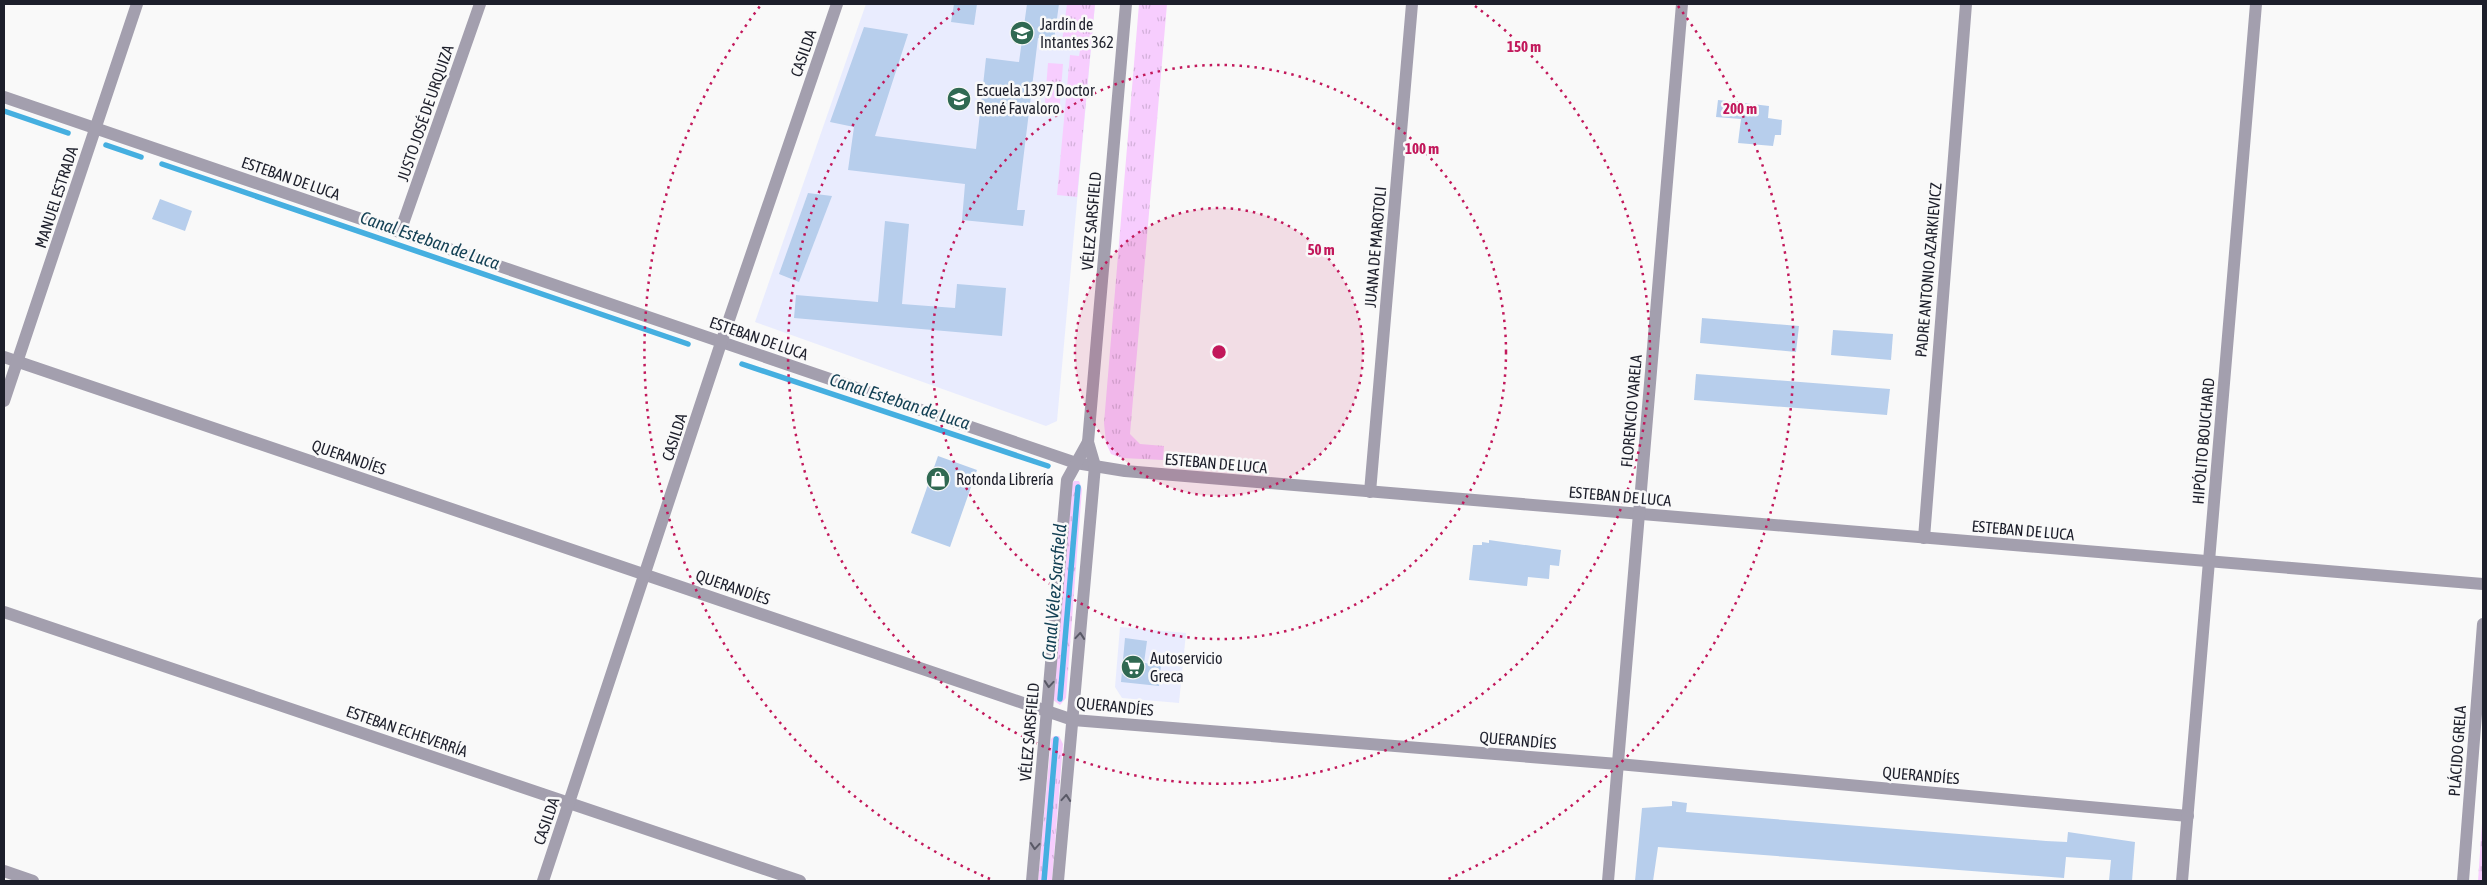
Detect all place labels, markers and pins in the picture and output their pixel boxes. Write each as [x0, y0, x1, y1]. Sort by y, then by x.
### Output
place label: Jardín de Intantes 362 [1040, 15, 1114, 51]
school or university icon: Jardín de Intantes 362 [1009, 20, 1035, 46]
place label: Escuela 1397 Doctor René Favaloro [976, 81, 1095, 117]
school or university icon: Escuela 1397 Doctor René Favaloro [946, 86, 972, 112]
centre of rings [1210, 343, 1228, 361]
shop icon: Rotonda Librería [925, 466, 951, 492]
place label: Rotonda Librería [956, 470, 1054, 488]
place label: Autoservicio Greca [1150, 649, 1223, 685]
supermarket icon: Autoservicio Greca [1120, 654, 1146, 680]

